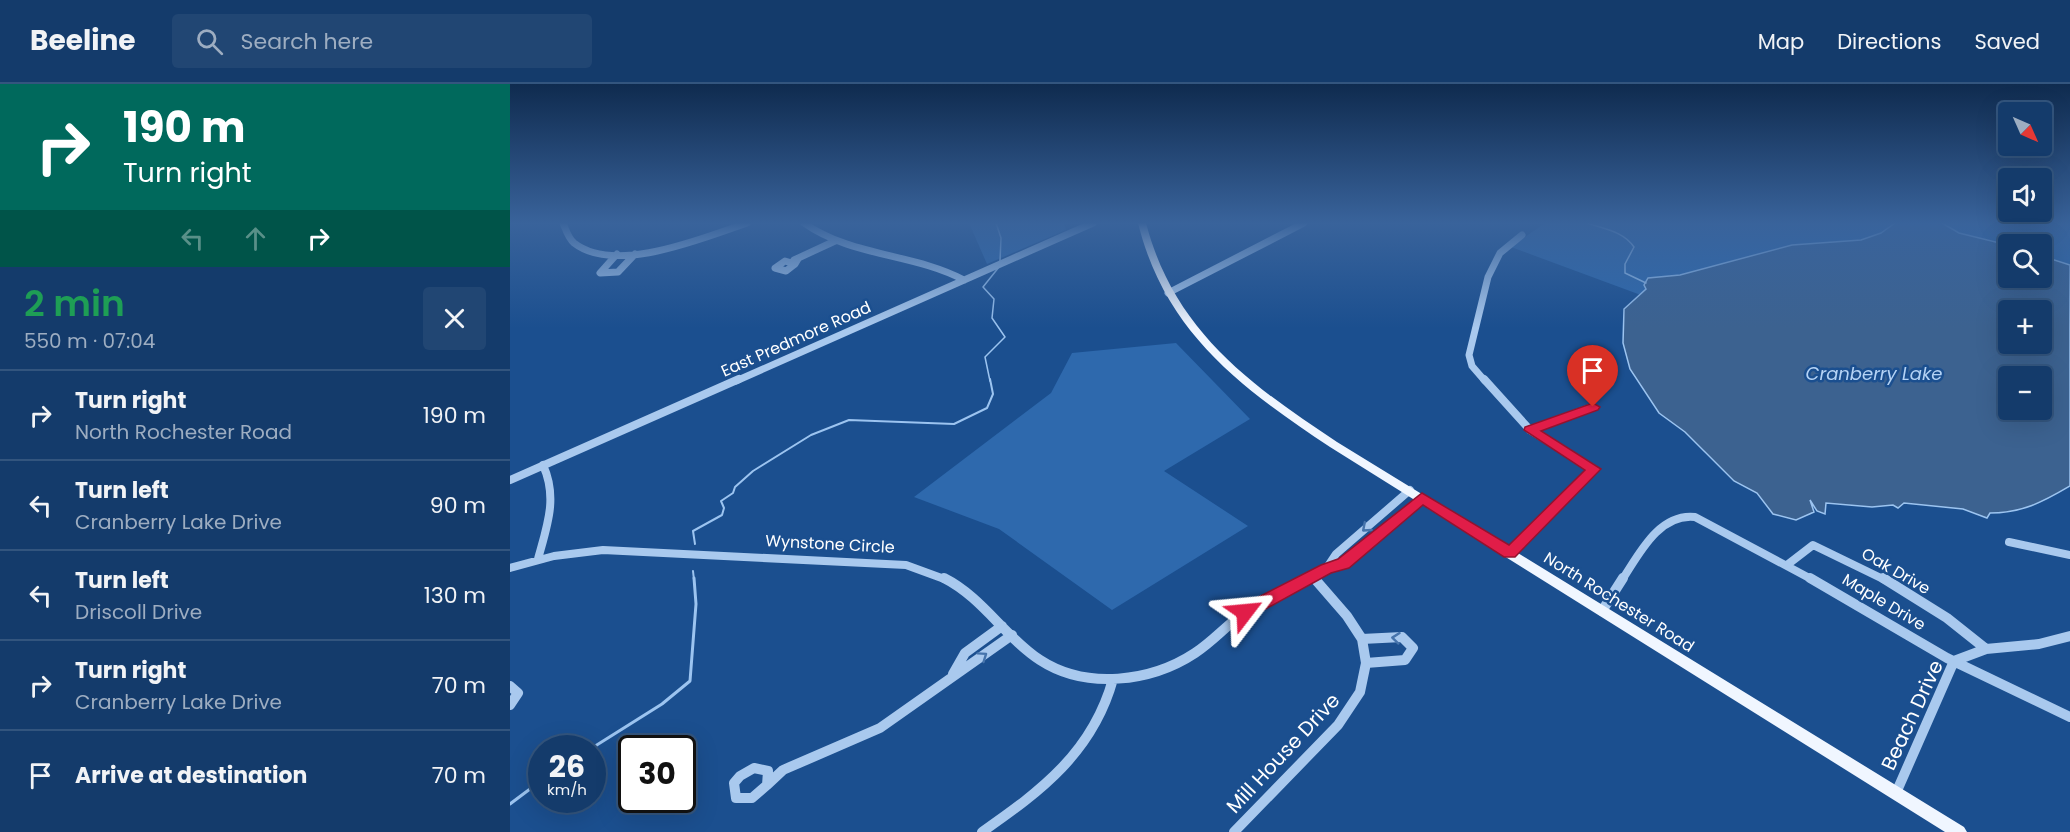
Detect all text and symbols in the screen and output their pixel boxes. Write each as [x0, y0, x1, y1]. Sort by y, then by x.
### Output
search box [172, 14, 592, 68]
text: Beeline [30, 21, 136, 60]
icon: search [193, 25, 226, 58]
text: Search here [241, 26, 373, 57]
text: Map [1758, 27, 1804, 56]
text: Directions [1837, 27, 1941, 56]
text: Saved [1974, 27, 2040, 56]
text: 190 m [123, 98, 245, 157]
north arrow [1998, 102, 2052, 156]
map controls [1998, 102, 2052, 420]
icon: right [24, 108, 102, 186]
text: Turn right [123, 154, 252, 191]
button: sound [1998, 168, 2052, 222]
icon: left [176, 222, 209, 255]
icon: ahead [239, 222, 272, 255]
icon: right [302, 222, 335, 255]
button: search [1998, 234, 2052, 288]
text: 2 min [24, 278, 125, 329]
button: close [423, 287, 486, 350]
street label: East Predmore Road [717, 296, 875, 382]
button: + [1998, 300, 2052, 354]
text: 550 m · 07:04 [24, 327, 155, 355]
pin [1567, 345, 1618, 407]
icon: arrive [1576, 354, 1609, 387]
water label: Cranberry Lake [1806, 361, 1942, 386]
button: − [1998, 366, 2052, 420]
text: Turn right [75, 385, 186, 416]
icon: right [24, 399, 57, 432]
text: 190 m [423, 400, 486, 431]
text: North Rochester Road [75, 418, 292, 446]
text: Turn left [75, 475, 169, 506]
icon: left [24, 489, 57, 522]
text: 90 m [430, 490, 486, 521]
text: Cranberry Lake Drive [75, 508, 282, 536]
one-way arrow [1362, 521, 1373, 532]
street label: Wynstone Circle [765, 529, 895, 559]
street label: Oak Drive [1857, 542, 1935, 600]
street label: North Rochester Road [1539, 546, 1699, 658]
text: Turn left [75, 565, 169, 596]
street label: Maple Drive [1838, 568, 1930, 636]
icon: left [24, 579, 57, 612]
text: 130 m [424, 580, 486, 611]
position arrow [1213, 580, 1277, 644]
text: Driscoll Drive [75, 598, 202, 626]
one-way arrow [1391, 632, 1401, 645]
one-way arrow [977, 652, 988, 663]
text: Turn right [75, 655, 186, 686]
street label: Beach Drive [1874, 655, 1950, 775]
icon: right [24, 669, 57, 702]
text: 70 m [432, 670, 486, 701]
street label: Mill House Drive [1220, 687, 1346, 819]
text: Cranberry Lake Drive [75, 688, 282, 716]
speed limit sign: 30 [618, 735, 696, 813]
text: 26 [549, 745, 585, 788]
icon: arrive [24, 759, 57, 792]
text: Arrive at destination [75, 760, 307, 791]
text: 70 m [432, 760, 486, 791]
text: km/h [547, 779, 587, 800]

